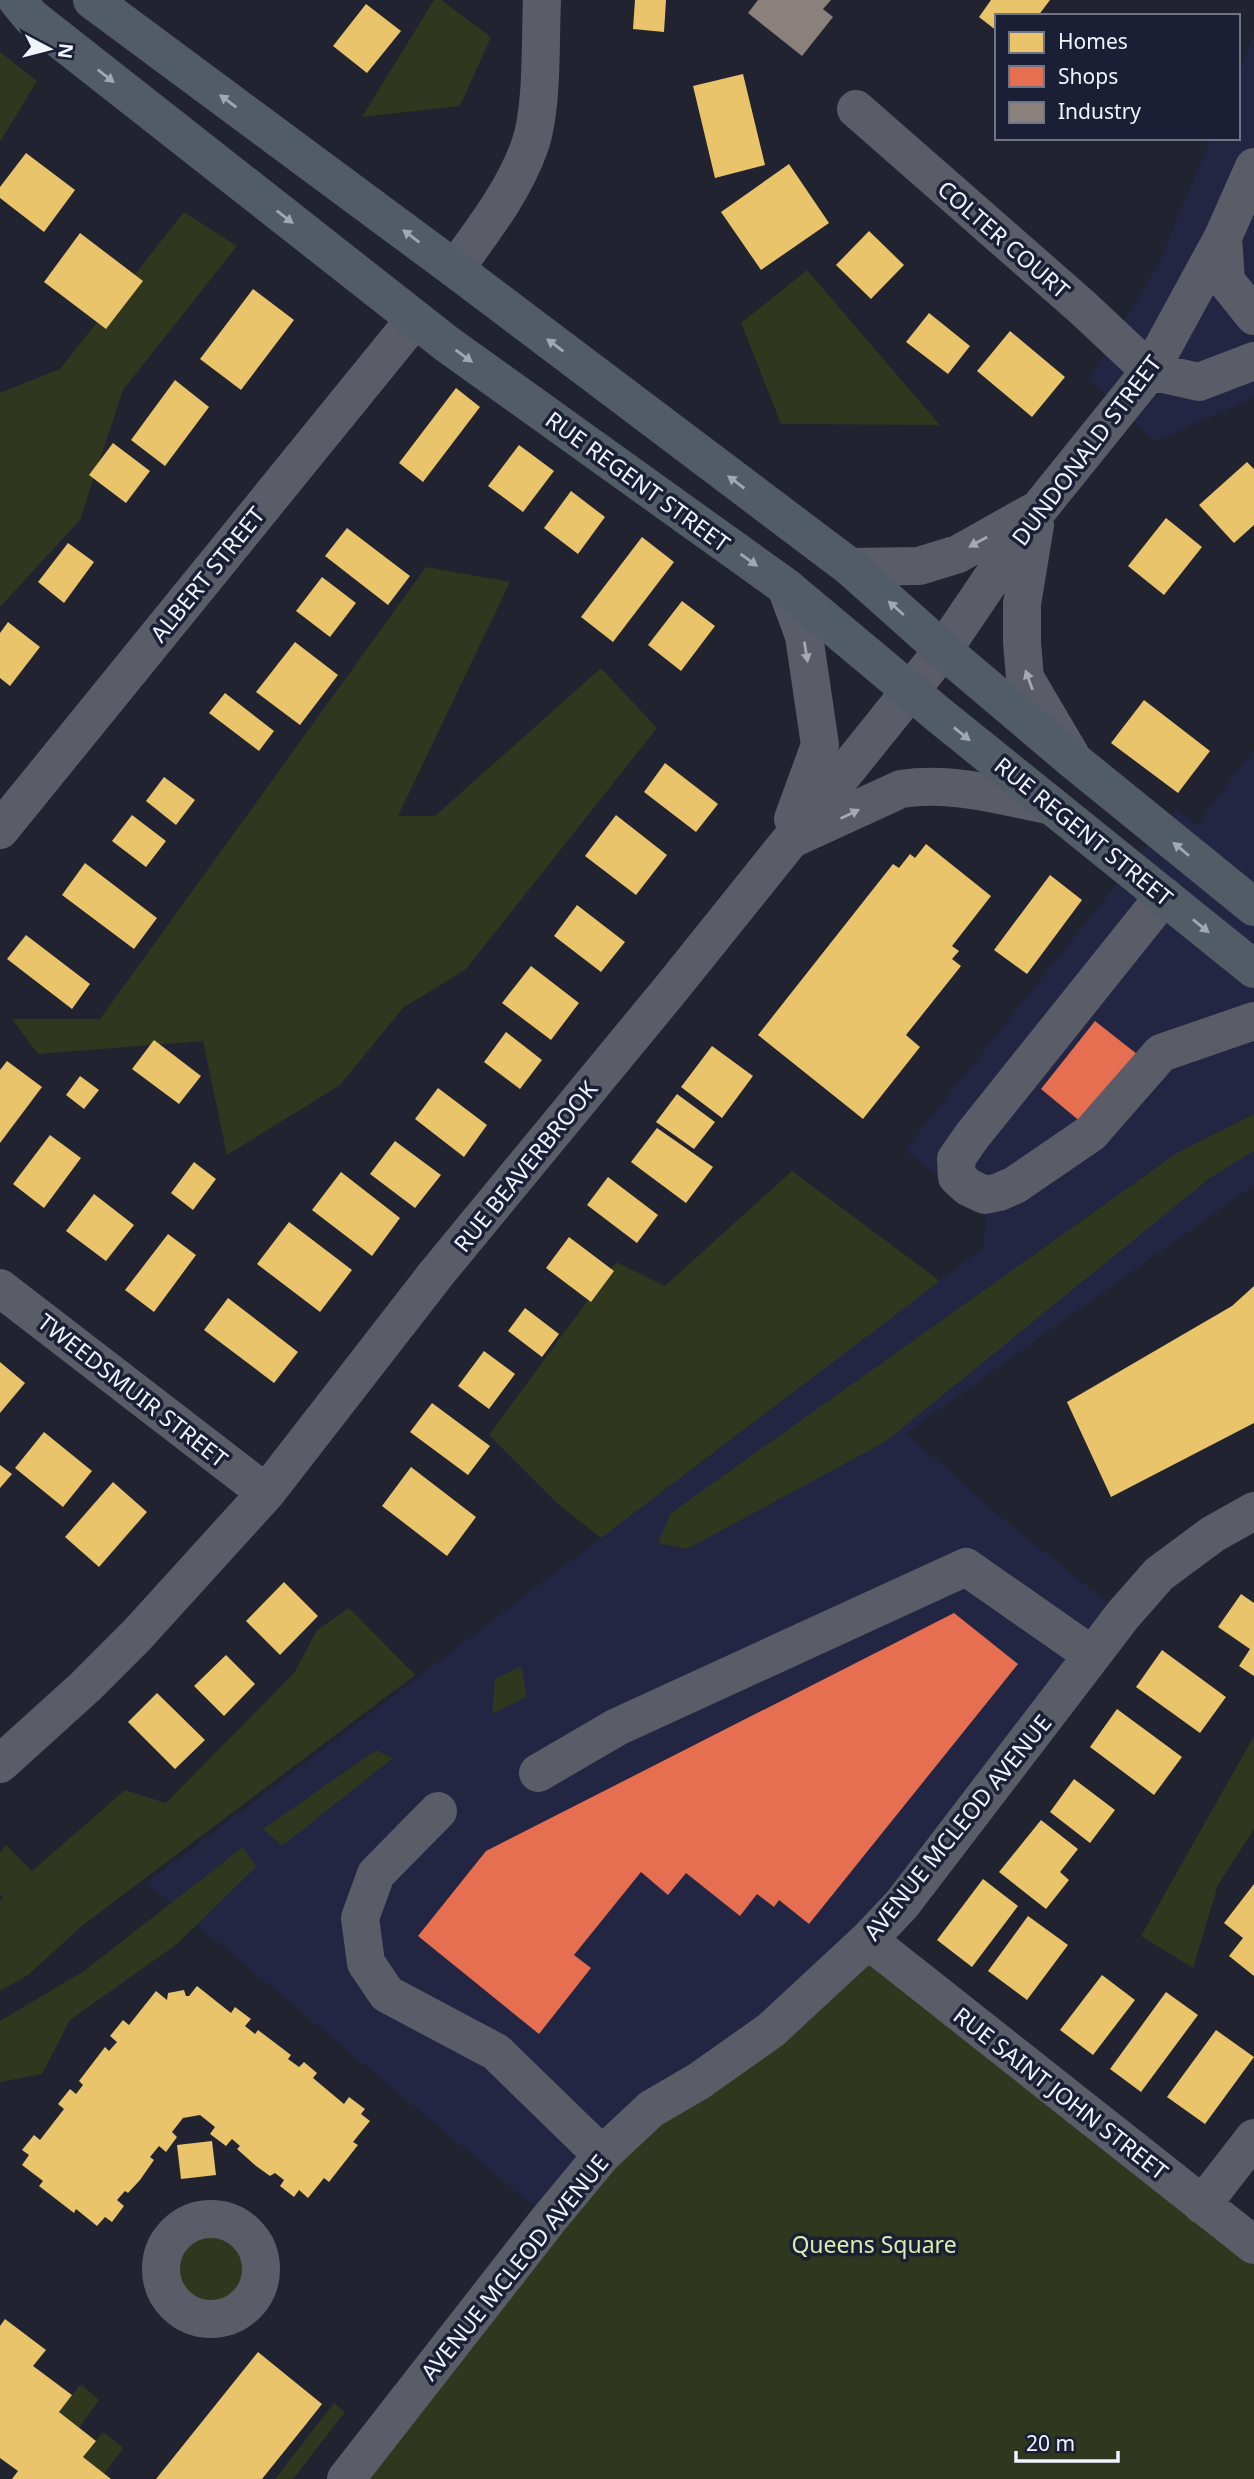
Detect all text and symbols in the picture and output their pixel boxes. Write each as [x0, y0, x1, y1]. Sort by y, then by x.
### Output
north arrow [14, 14, 84, 84]
legend [995, 14, 1240, 140]
text: Homes [1058, 27, 1128, 55]
text: N [52, 42, 80, 60]
text: Shops [1058, 62, 1118, 90]
one-way arrow [96, 69, 114, 84]
one-way arrow [219, 94, 237, 108]
text: Industry [1058, 97, 1141, 125]
street label: COLTER COURT [931, 173, 1077, 305]
one-way arrow [275, 209, 293, 224]
one-way arrow [402, 230, 420, 244]
one-way arrow [546, 338, 564, 352]
street label: DUNDONALD STREET [1004, 348, 1168, 552]
one-way arrow [455, 349, 473, 363]
street label: RUE REGENT STREET [539, 403, 737, 559]
one-way arrow [727, 475, 746, 489]
street label: ALBERT STREET [142, 499, 272, 648]
one-way arrow [969, 536, 988, 548]
one-way arrow [740, 553, 758, 567]
one-way arrow [888, 601, 905, 617]
one-way arrow [801, 641, 812, 663]
one-way arrow [1023, 669, 1034, 690]
one-way arrow [954, 726, 971, 741]
street label: RUE REGENT STREET [988, 749, 1180, 913]
one-way arrow [840, 808, 860, 820]
one-way arrow [1173, 842, 1191, 857]
one-way arrow [1191, 918, 1209, 933]
street label: RUE BEAVERBROOK [446, 1073, 605, 1258]
street label: TWEEDSMUIR STREET [31, 1306, 235, 1474]
street label: AVENUE MCLEOD AVENUE [856, 1707, 1058, 1947]
street label: RUE SAINT JOHN STREET [947, 1999, 1175, 2187]
street label: AVENUE MCLEOD AVENUE [413, 2147, 615, 2387]
park label: Queens Square [791, 2228, 957, 2260]
scale bar [1016, 2420, 1118, 2464]
text: 20 m [1026, 2429, 1075, 2457]

